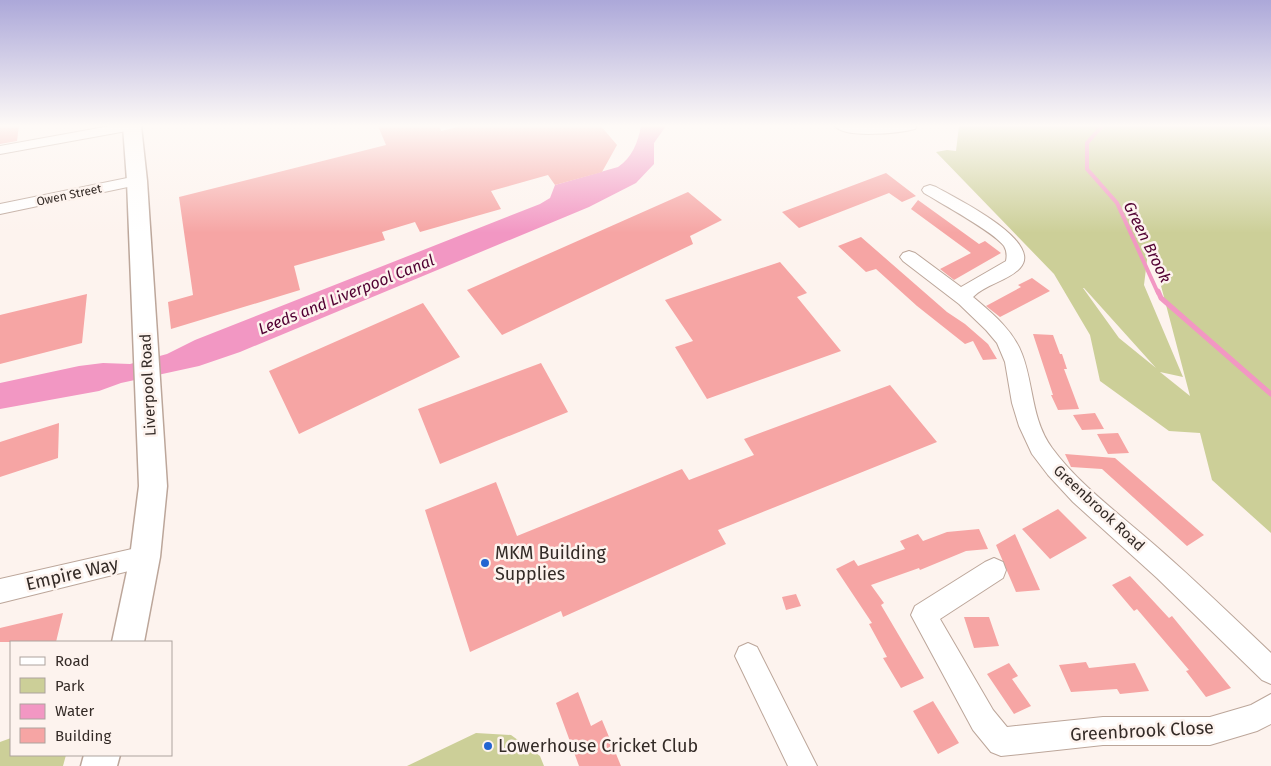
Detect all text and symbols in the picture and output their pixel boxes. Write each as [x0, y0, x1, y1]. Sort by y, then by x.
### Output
street label: Owen Street [35, 181, 103, 209]
water label: Green Brook [1120, 199, 1175, 286]
water label: Leeds and Liverpool Canal [255, 250, 437, 339]
street label: Liverpool Road [136, 333, 160, 437]
street label: Greenbrook Road [1050, 461, 1148, 555]
place label: MKM Building Supplies [495, 542, 606, 585]
street label: Empire Way [24, 553, 121, 595]
marker: MKM Building Supplies [479, 557, 491, 569]
legend [10, 641, 172, 756]
text: Road [55, 652, 90, 670]
text: Park [55, 677, 85, 695]
text: Water [55, 702, 94, 720]
street label: Greenbrook Close [1070, 716, 1214, 746]
text: Building [55, 727, 111, 745]
place label: Lowerhouse Cricket Club [498, 735, 698, 757]
marker: Lowerhouse Cricket Club [482, 740, 494, 752]

